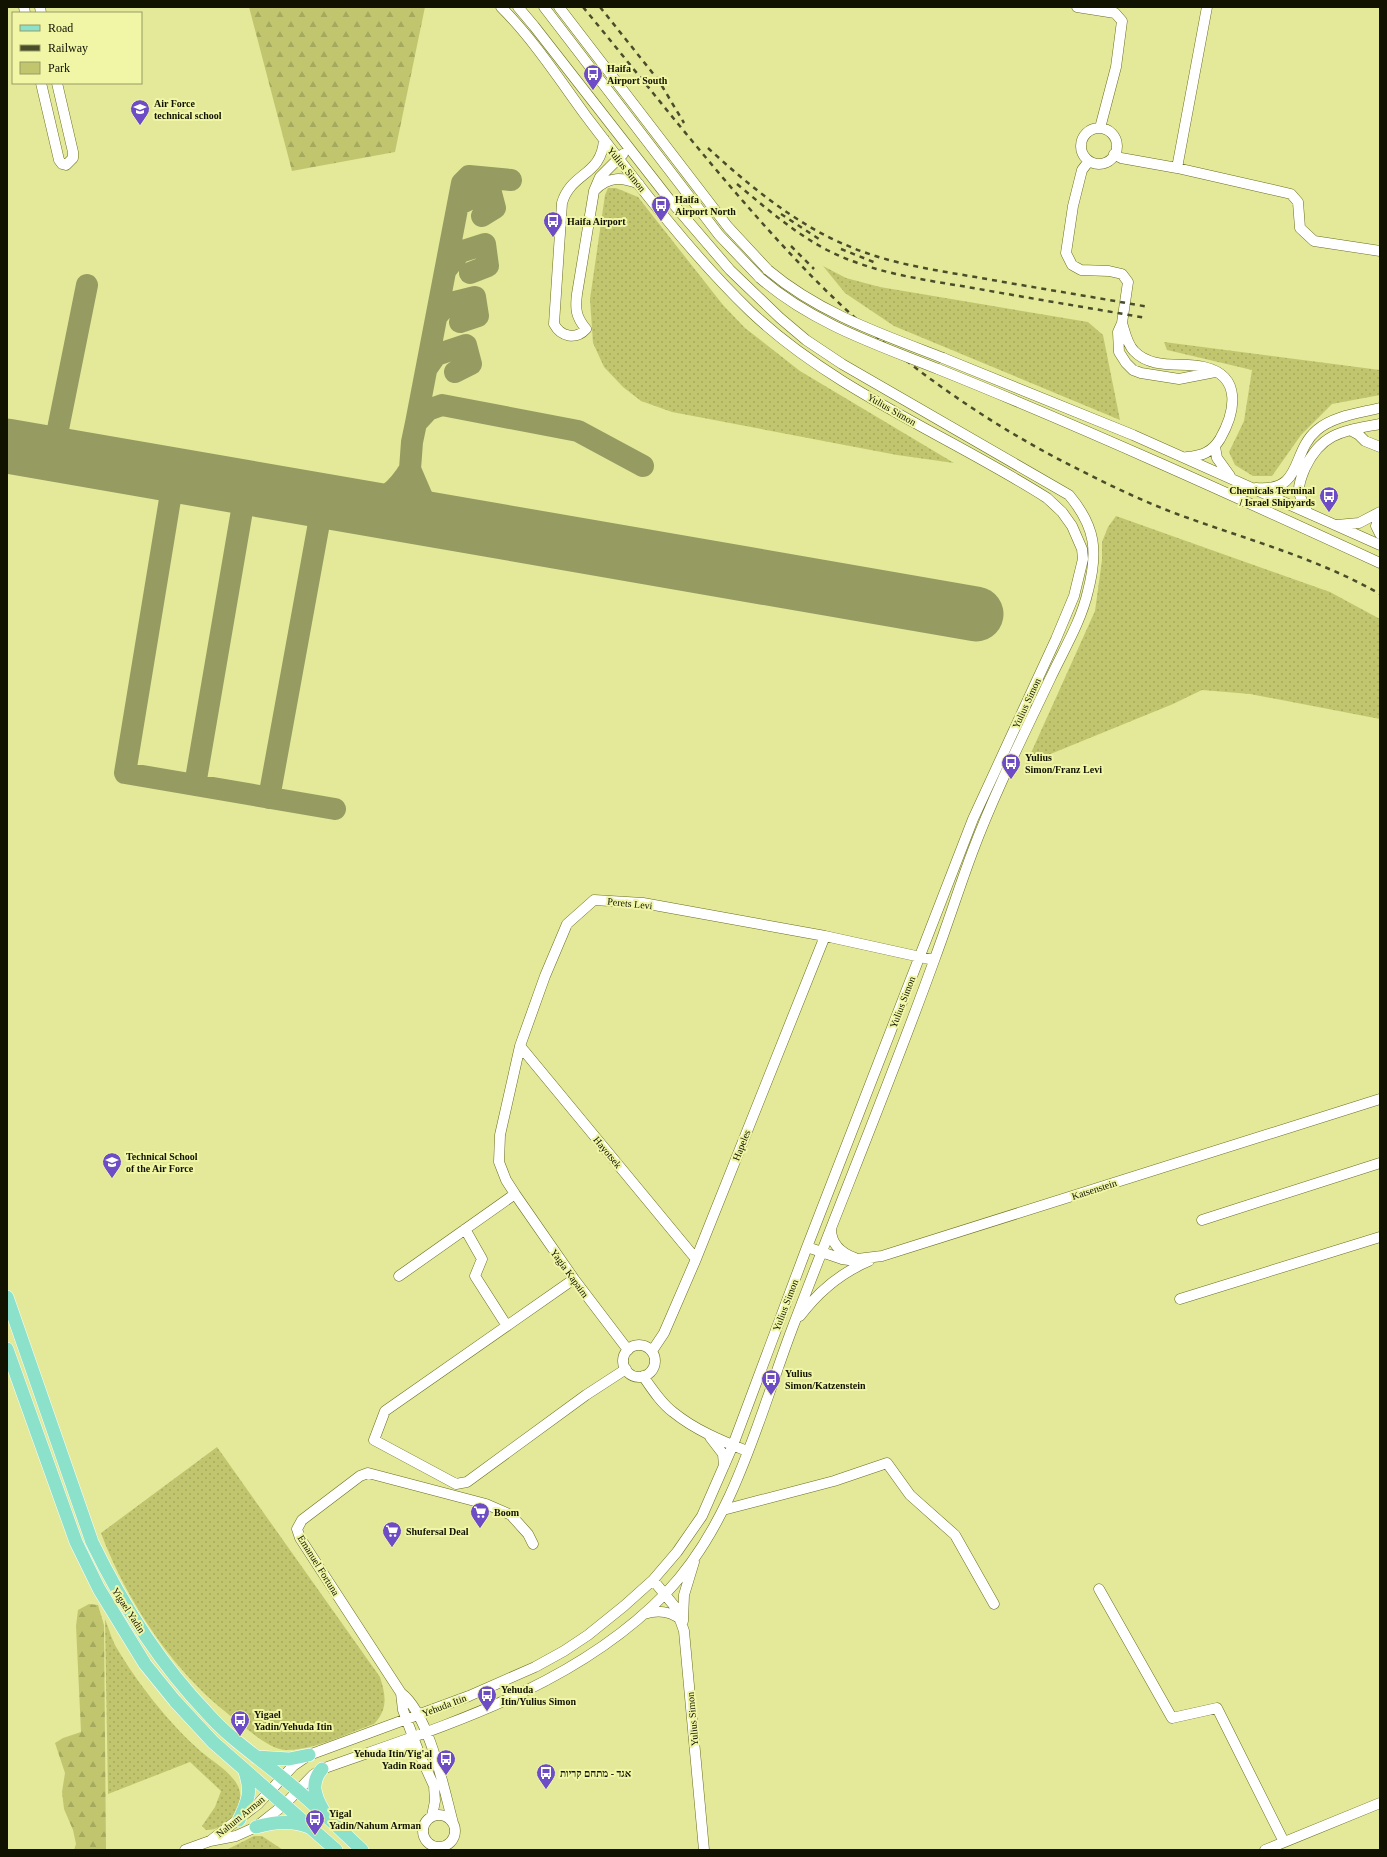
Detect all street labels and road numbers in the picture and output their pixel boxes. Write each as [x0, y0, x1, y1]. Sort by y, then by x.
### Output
street label: Yulius Simon [605, 145, 648, 194]
street label: Yulius Simon [866, 391, 918, 428]
street label: Yulius Simon [1010, 676, 1043, 730]
street label: Perets Levi [607, 896, 653, 911]
street label: Yulius Simon [888, 975, 917, 1029]
street label: Hapeles [730, 1128, 753, 1162]
street label: Hayotsek [591, 1134, 624, 1170]
street label: Katsenstein [1070, 1177, 1118, 1202]
street label: Yagia Kapaim [548, 1247, 591, 1300]
street label: Yulius Simon [771, 1278, 800, 1332]
street label: Emanuel Fortuna [296, 1533, 342, 1598]
street label: Yigael Yadin [110, 1586, 147, 1635]
street label: Yulius Simon [685, 1691, 700, 1746]
street label: Yehuda Itin [421, 1692, 468, 1719]
street label: Nahum Arman [214, 1794, 267, 1839]

